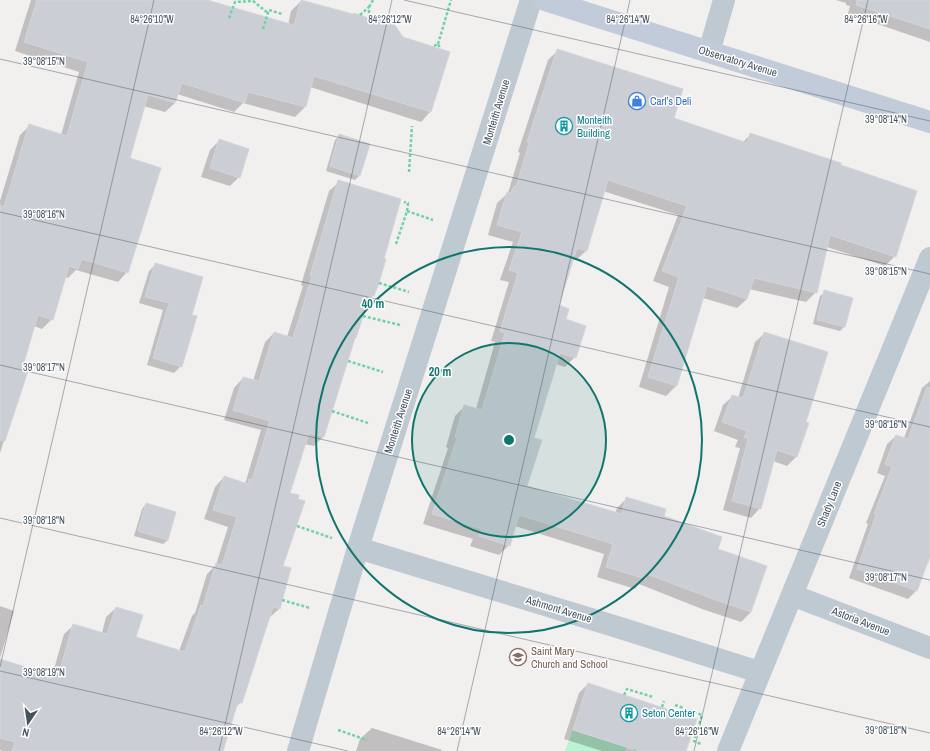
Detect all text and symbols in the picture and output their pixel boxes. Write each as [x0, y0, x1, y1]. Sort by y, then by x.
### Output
text: 84°26'10"W [130, 13, 174, 26]
text: 84°26'12"W [368, 13, 412, 26]
text: 84°26'14"W [606, 13, 650, 26]
text: 84°26'16"W [844, 13, 888, 26]
street label: Observatory Avenue [697, 42, 779, 80]
text: 39°08'15"N [23, 55, 65, 68]
street label: Monteith Avenue [479, 78, 513, 146]
shop icon: Carl’s Deli [627, 91, 647, 111]
place label: Carl’s Deli [650, 94, 691, 108]
place label: Monteith Building [577, 113, 612, 140]
text: 39°08'14"N [865, 113, 907, 126]
building icon: Monteith Building [554, 116, 574, 136]
text: 39°08'16"N [23, 208, 65, 221]
text: 39°08'15"N [865, 265, 907, 278]
text: 40 m [362, 296, 384, 312]
text: 39°08'17"N [23, 361, 65, 374]
text: 20 m [429, 364, 451, 380]
street label: Monteith Avenue [381, 387, 415, 455]
text: 39°08'16"N [865, 418, 907, 431]
centre of rings [502, 433, 516, 447]
street label: Shady Lane [813, 479, 845, 529]
text: 39°08'18"N [23, 514, 65, 527]
text: 39°08'17"N [865, 571, 907, 584]
street label: Ashmont Avenue [523, 592, 594, 626]
street label: Astoria Avenue [829, 603, 892, 638]
place label: Saint Mary Church and School [531, 644, 608, 671]
school or university icon: Saint Mary Church and School [508, 647, 528, 667]
text: 39°08'19"N [23, 666, 65, 679]
north arrow [8, 703, 48, 743]
building icon: Seton Center [619, 703, 639, 723]
place label: Seton Center [642, 706, 695, 720]
text: 39°08'18"N [865, 724, 907, 737]
text: N [21, 725, 30, 740]
text: 84°26'12"W [199, 725, 243, 738]
text: 84°26'14"W [437, 725, 481, 738]
text: 84°26'16"W [675, 725, 719, 738]

